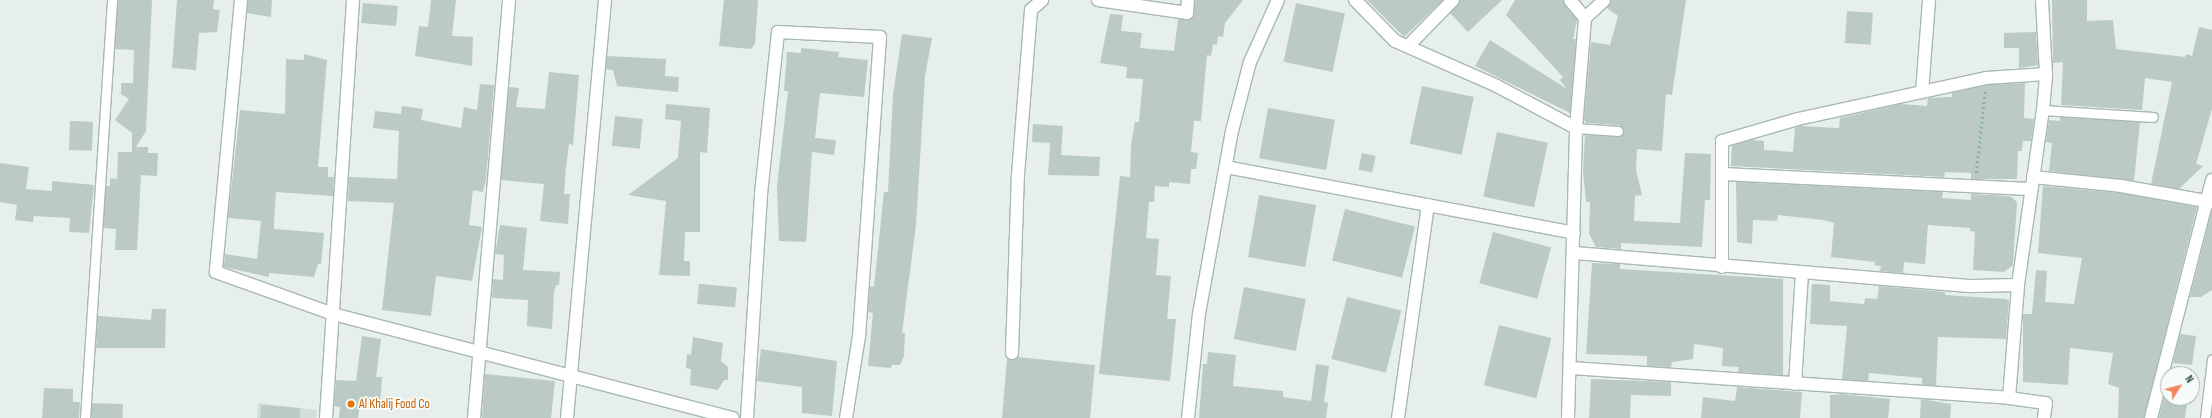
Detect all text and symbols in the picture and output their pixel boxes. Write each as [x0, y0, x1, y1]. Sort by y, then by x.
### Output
north arrow [2160, 366, 2200, 406]
text: N [2182, 373, 2196, 385]
place label: Al Khalij Food Co [359, 396, 430, 412]
marker: Al Khalij Food Co [346, 399, 356, 409]

